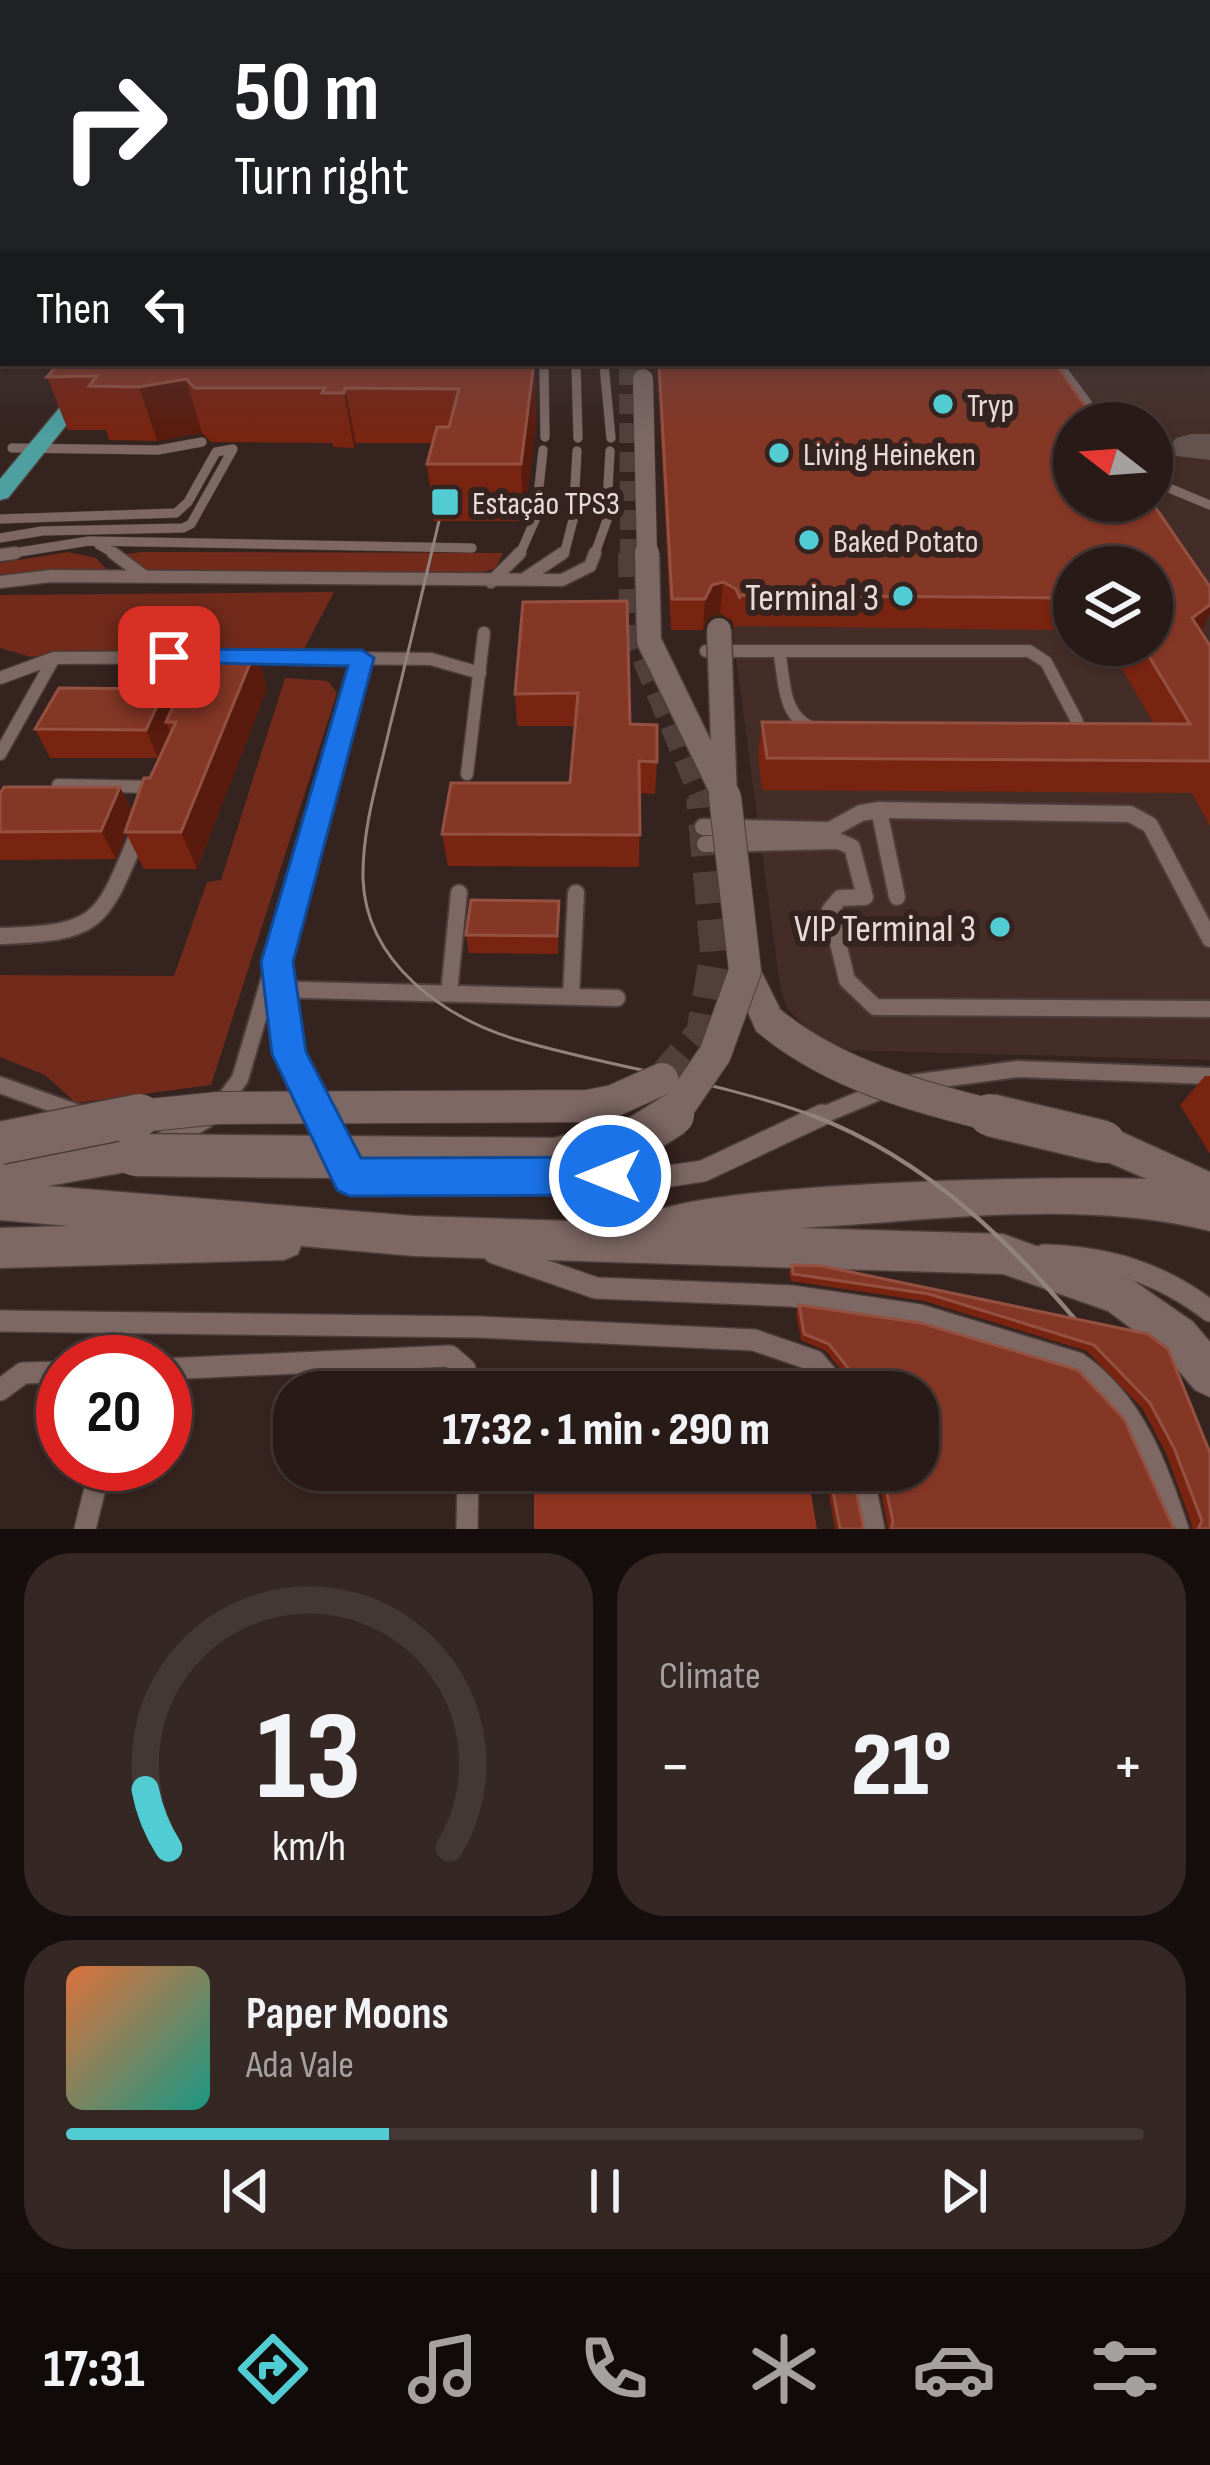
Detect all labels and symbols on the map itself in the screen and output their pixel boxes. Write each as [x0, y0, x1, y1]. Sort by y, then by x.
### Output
place label: Tryp [967, 386, 1014, 426]
marker: Tryp [930, 391, 956, 417]
north arrow [1053, 402, 1173, 522]
place label: Living Heineken [803, 435, 976, 475]
marker: Living Heineken [766, 440, 792, 466]
place label: Estação TPS3 [472, 484, 620, 524]
marker: Estação TPS3 [429, 486, 461, 518]
place label: Baked Potato [833, 522, 979, 562]
marker: Baked Potato [796, 527, 822, 553]
place label: Terminal 3 [745, 575, 879, 622]
marker: Terminal 3 [890, 583, 916, 609]
pin [118, 606, 220, 708]
place label: VIP Terminal 3 [794, 906, 976, 953]
marker: VIP Terminal 3 [987, 914, 1013, 940]
position arrow [547, 1113, 673, 1239]
speed limit sign: 20 [36, 1335, 192, 1491]

